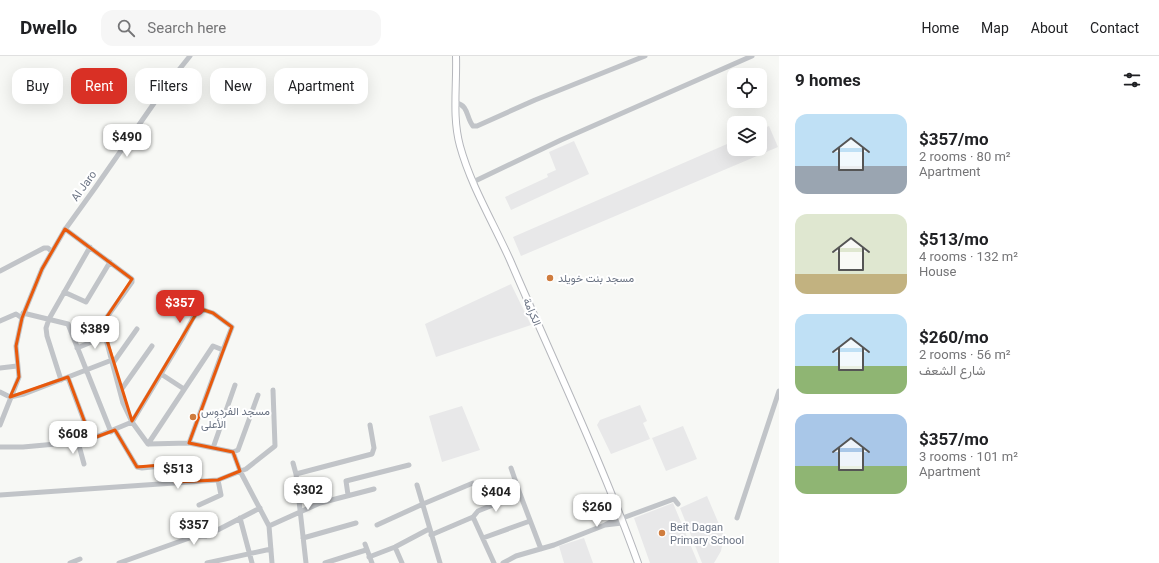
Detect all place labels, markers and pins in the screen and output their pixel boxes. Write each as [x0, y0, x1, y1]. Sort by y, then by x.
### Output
pin: $490 [103, 124, 151, 158]
place label: مسجد بنت خويلد [558, 272, 634, 285]
marker: مسجد بنت خويلد [545, 273, 555, 283]
pin: $357 [156, 290, 204, 324]
pin: $389 [71, 316, 119, 350]
place label: مسجد الفردوس الأعلى [201, 405, 270, 431]
marker: مسجد الفردوس الأعلى [188, 412, 198, 422]
pin: $608 [49, 421, 97, 455]
pin: $513 [154, 456, 202, 490]
pin: $302 [284, 477, 332, 511]
pin: $404 [472, 479, 520, 513]
pin: $260 [573, 494, 621, 528]
pin: $357 [170, 512, 218, 546]
place label: Beit Dagan Primary School [670, 521, 744, 547]
marker: Beit Dagan Primary School [657, 528, 667, 538]

